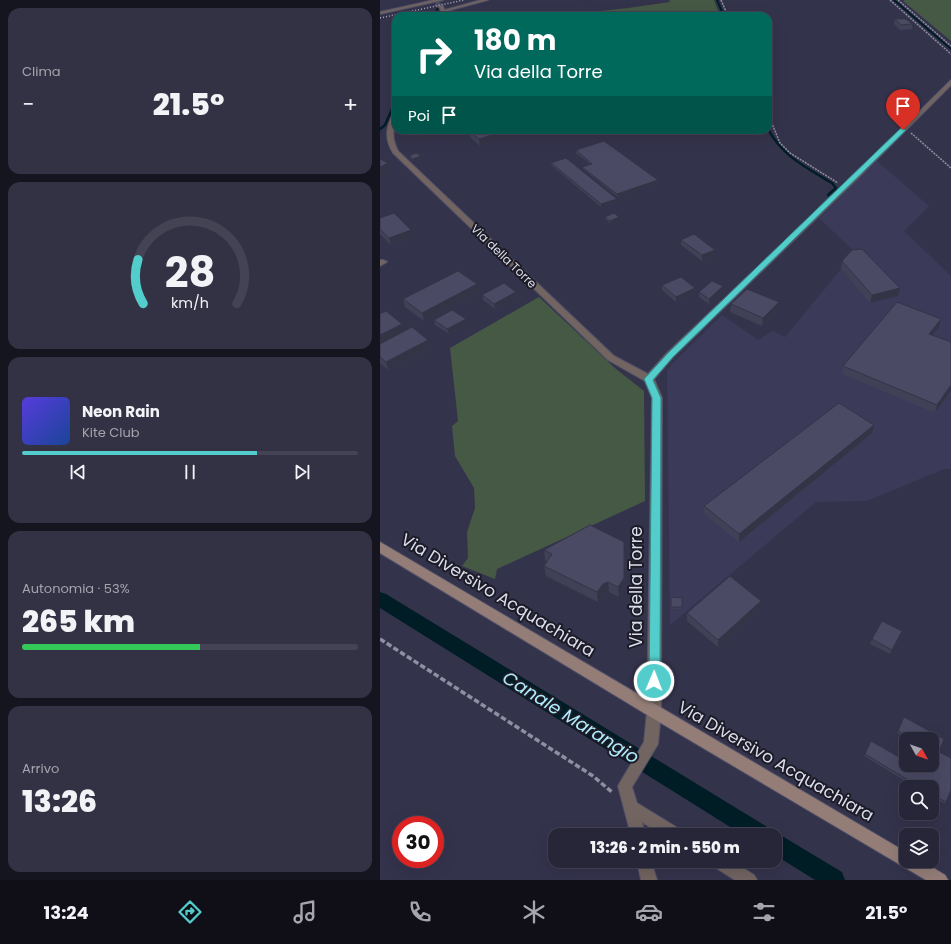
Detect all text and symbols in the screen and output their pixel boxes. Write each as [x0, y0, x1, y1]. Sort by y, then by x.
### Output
text: 180 m [474, 21, 557, 60]
icon: right [408, 28, 460, 80]
text: Via della Torre [474, 59, 603, 84]
text: Clima [22, 62, 61, 81]
text: 21.5° [153, 83, 224, 126]
text: − [22, 89, 34, 120]
text: + [343, 89, 358, 120]
pin [886, 89, 920, 130]
icon: arrive [892, 95, 914, 117]
icon: arrive [438, 104, 460, 126]
text: Poi [408, 105, 430, 126]
street label: Via della Torre [467, 220, 541, 292]
text: 28 [165, 242, 215, 301]
text: km/h [171, 292, 209, 312]
text: Neon Rain [82, 401, 160, 422]
text: Kite Club [82, 423, 140, 442]
icon: previous [67, 461, 89, 483]
icon: pause [179, 461, 201, 483]
icon: next [291, 461, 313, 483]
street label: Via della Torre [624, 526, 648, 648]
street label: Via Diversivo Acquachiara [396, 527, 600, 663]
text: Autonomia · 53% [22, 579, 130, 598]
text: 265 km [22, 600, 135, 643]
position arrow [633, 660, 675, 702]
water label: Canale Marangio [498, 665, 644, 769]
street label: Via Diversivo Acquachiara [674, 695, 878, 827]
north arrow [899, 732, 939, 772]
map controls [899, 732, 939, 868]
text: Arrivo [22, 759, 59, 778]
text: 13:26 [22, 780, 97, 823]
button: search [899, 780, 939, 820]
speed limit sign: 30 [392, 816, 444, 868]
button: layers [899, 828, 939, 868]
text: 13:26 · 2 min · 550 m [590, 837, 740, 858]
icon: directions [176, 898, 204, 926]
icon: music [291, 898, 319, 926]
icon: phone [406, 898, 434, 926]
icon: climate [520, 898, 548, 926]
icon: car [635, 898, 663, 926]
icon: filters [750, 898, 778, 926]
text: 13:24 [43, 900, 89, 925]
text: 21.5° [865, 900, 907, 925]

